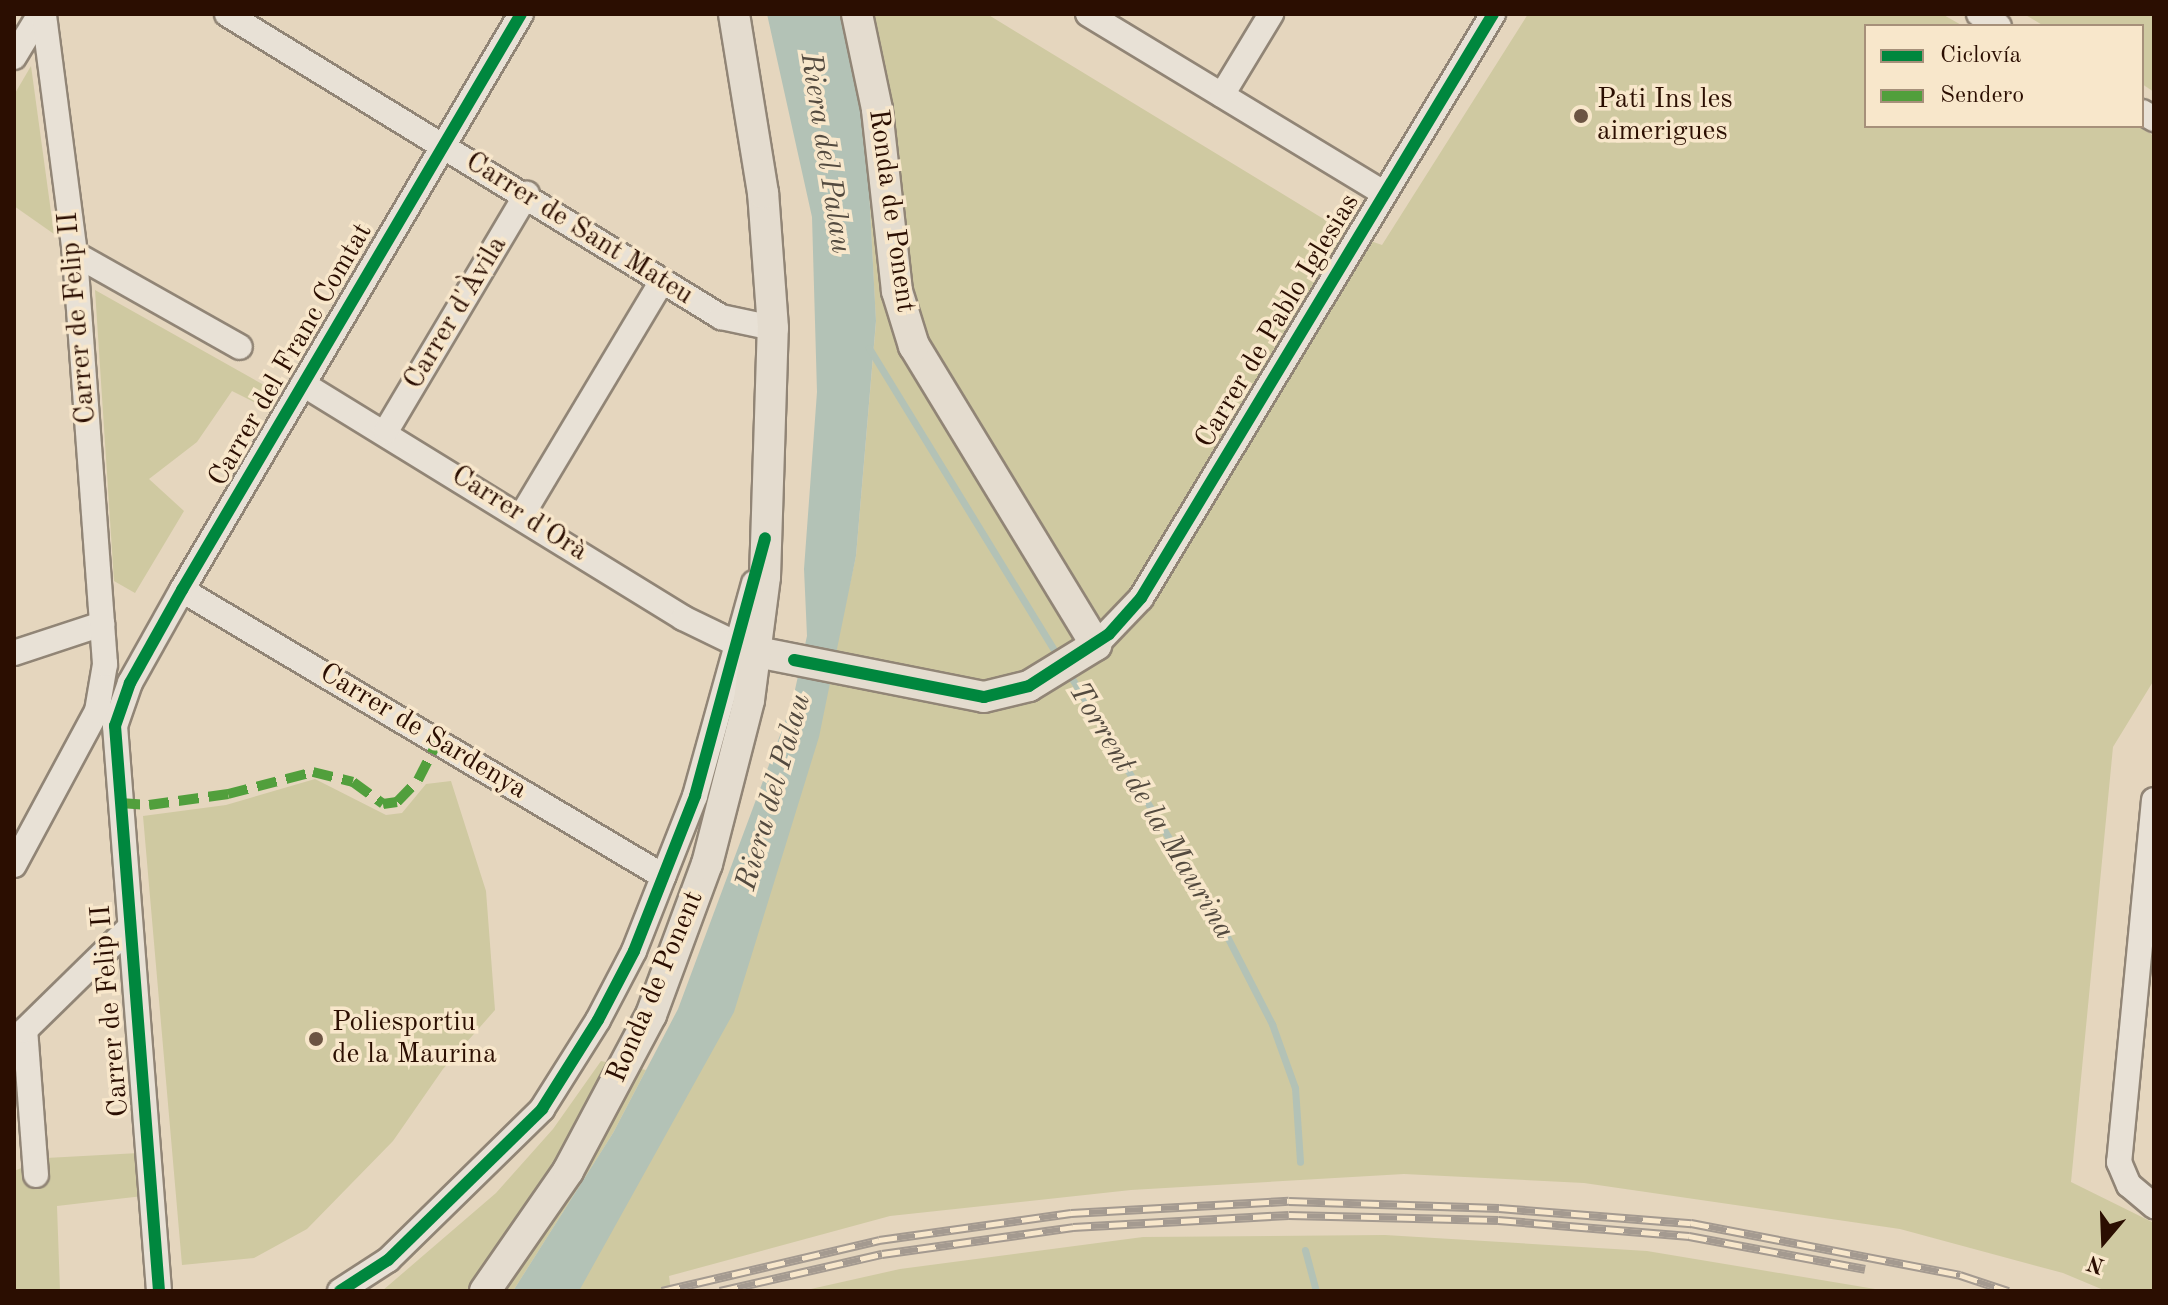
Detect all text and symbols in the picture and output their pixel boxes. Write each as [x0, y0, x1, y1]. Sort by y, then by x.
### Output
legend [1864, 24, 2144, 128]
text: Ciclovía [1940, 44, 2021, 68]
water label: Riera del Palau [791, 50, 859, 256]
place label: Pati Ins les aimerigues [1597, 83, 1733, 149]
text: Sendero [1940, 84, 2024, 108]
street label: Ronda de Ponent [860, 107, 922, 315]
marker: Pati Ins les aimerigues [1572, 107, 1590, 125]
street label: Carrer de Sant Mateu [459, 145, 699, 313]
street label: Carrer de Pablo Iglesias [1189, 188, 1367, 454]
street label: Carrer de Felip II [52, 211, 104, 425]
street label: Carrer del Franc Comtat [202, 217, 380, 493]
street label: Carrer d'Àvila [397, 230, 515, 396]
street label: Carrer d'Orà [445, 459, 593, 569]
street label: Carrer de Sardenya [313, 657, 533, 807]
water label: Torrent de la Maurina [1060, 676, 1242, 946]
water label: Riera del Palau [729, 690, 819, 894]
street label: Ronda de Ponent [600, 886, 712, 1088]
street label: Carrer de Felip II [85, 904, 137, 1118]
place label: Poliesportiu de la Maurina [332, 1006, 497, 1072]
marker: Poliesportiu de la Maurina [307, 1030, 325, 1048]
north arrow [2064, 1201, 2144, 1281]
text: N [2085, 1251, 2108, 1277]

